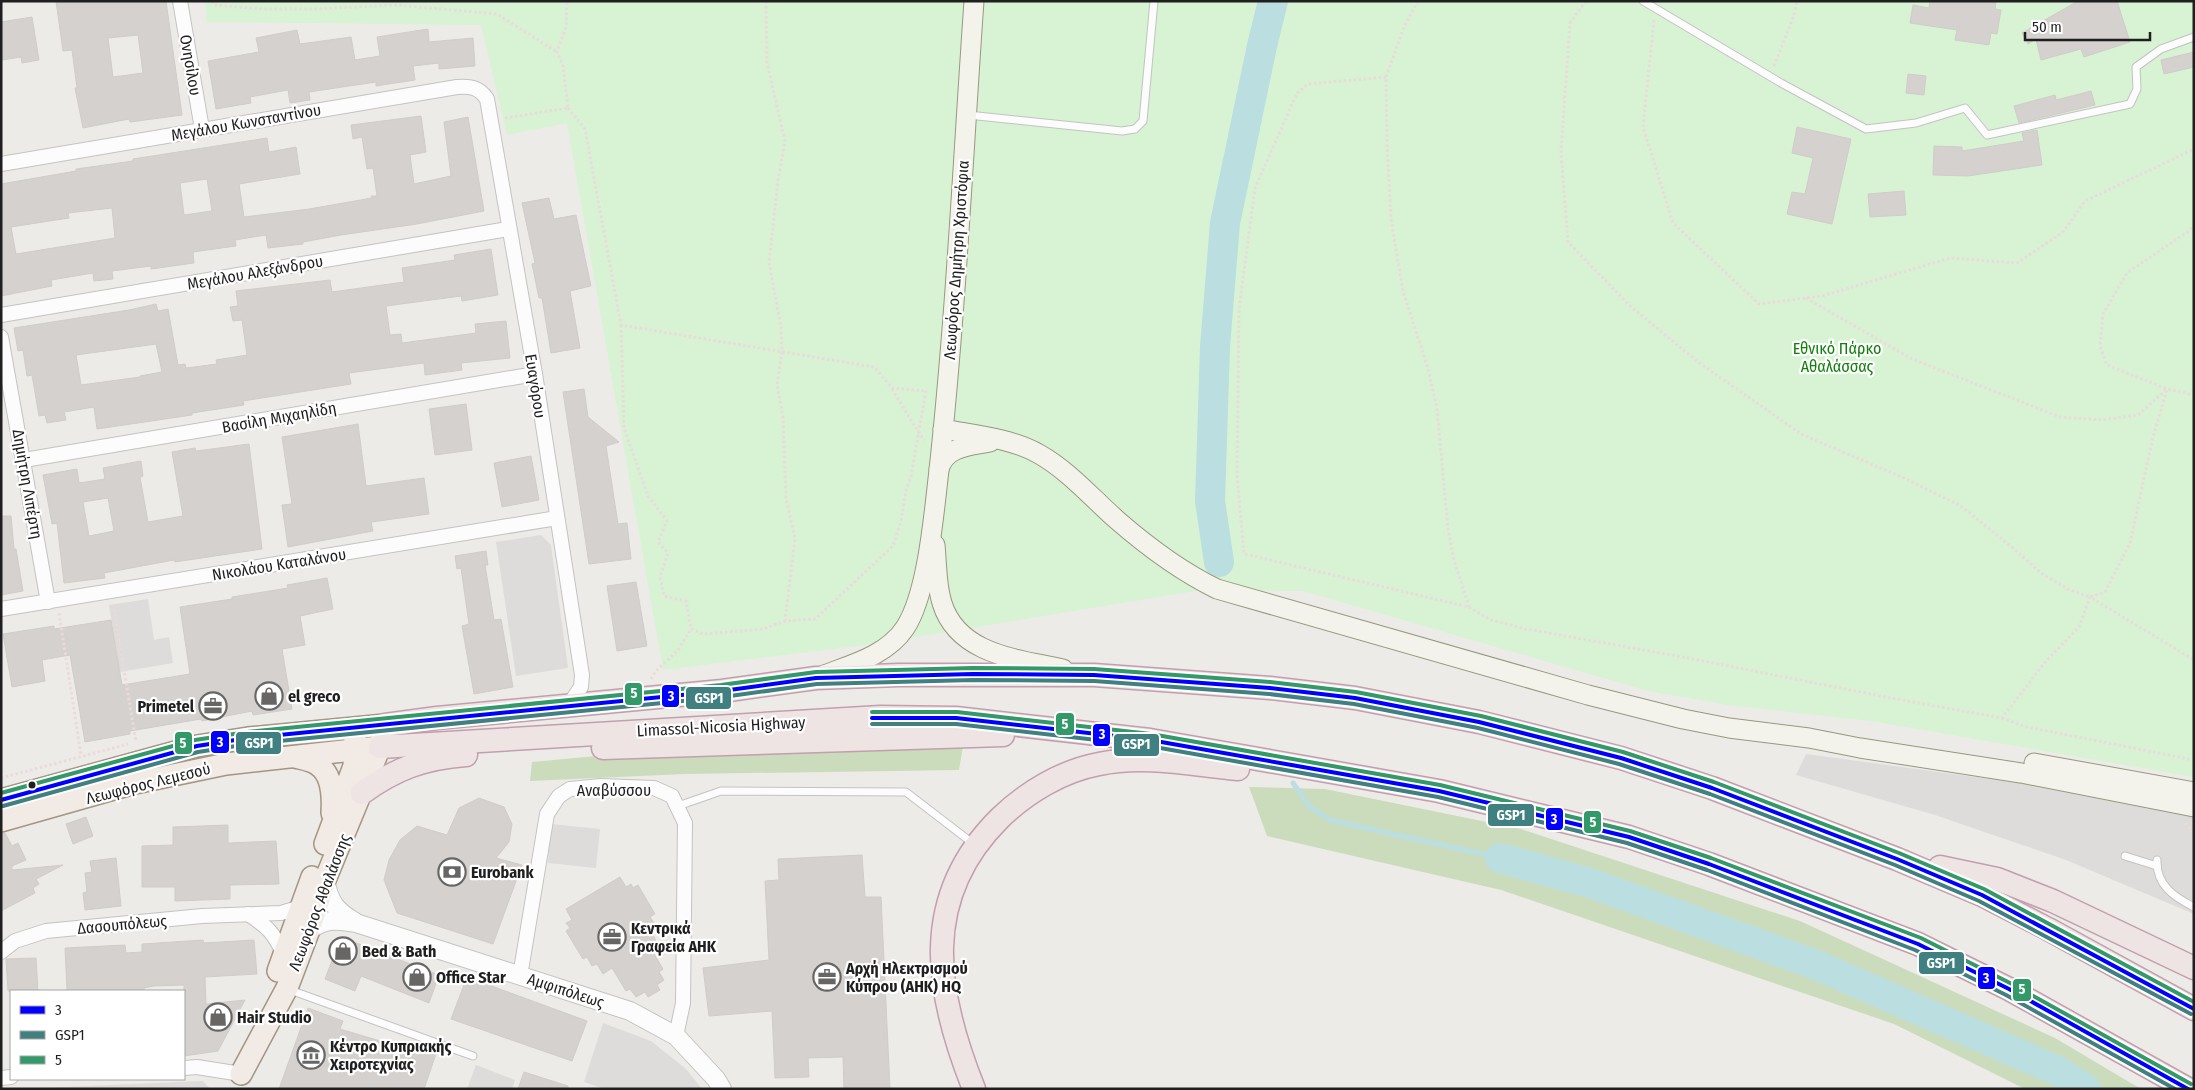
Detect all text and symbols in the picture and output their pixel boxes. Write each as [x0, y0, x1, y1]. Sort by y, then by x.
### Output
scale bar [2025, 10, 2150, 42]
text: 50 m [2032, 18, 2062, 36]
street label: Ονησίλου [176, 33, 205, 97]
street label: Μεγάλου Κωνσταντίνου [170, 100, 322, 145]
street label: Λεωφόρος Δημήτρη Χριστόφια [940, 160, 973, 360]
street label: Μεγάλου Αλεξάνδρου [186, 251, 325, 294]
park label: Εθνικό Πάρκο Αθαλάσσας [1793, 339, 1881, 376]
street label: Ευαγόρου [521, 353, 550, 419]
street label: Βασίλη Μιχαηλίδη [220, 398, 338, 437]
street label: Δημήτρη Λιπέρτη [8, 428, 47, 541]
street label: Νικολάου Καταλάνου [211, 545, 347, 584]
shop icon: el greco [254, 681, 284, 711]
line badge: 5 [624, 682, 643, 706]
line badge: 3 [661, 684, 680, 708]
text: 5 [631, 685, 638, 702]
line badge: GSP1 [685, 686, 732, 710]
place label: el greco [288, 687, 341, 706]
text: 3 [667, 688, 675, 705]
text: GSP1 [695, 690, 723, 707]
office icon: Primetel [198, 691, 228, 721]
place label: Primetel [137, 697, 195, 716]
line badge: 5 [1055, 712, 1075, 736]
street label: Limassol-Nicosia Highway [636, 713, 807, 740]
text: 5 [1062, 716, 1069, 733]
line badge: 3 [1092, 723, 1111, 747]
text: 3 [1098, 726, 1106, 743]
line badge: 3 [210, 730, 230, 754]
line badge: 5 [174, 731, 193, 755]
line badge: GSP1 [235, 731, 282, 755]
line badge: GSP1 [1113, 733, 1160, 757]
text: 3 [216, 734, 224, 751]
text: 5 [180, 735, 187, 752]
text: GSP1 [245, 735, 273, 752]
text: GSP1 [1122, 736, 1150, 753]
street label: Λεωφόρος Λεμεσού [84, 759, 212, 808]
unlabelled marker [27, 780, 37, 790]
street label: Αναβύσσου [577, 781, 651, 800]
line badge: GSP1 [1487, 803, 1535, 827]
text: GSP1 [1497, 807, 1525, 824]
line badge: 3 [1545, 807, 1564, 831]
line badge: 5 [1583, 810, 1602, 834]
text: 3 [1550, 811, 1558, 828]
text: 5 [1590, 814, 1597, 831]
street label: Λεωφόρος Αθαλάσσης [285, 831, 354, 973]
bank icon: Eurobank [437, 857, 467, 887]
place label: Eurobank [471, 863, 534, 882]
street label: Δασουπόλεως [76, 911, 168, 938]
place label: Κεντρικά Γραφεία ΑΗΚ [631, 919, 717, 956]
office icon: Κεντρικά Γραφεία ΑΗΚ [597, 922, 627, 952]
shop icon: Bed & Bath [328, 936, 358, 966]
place label: Bed & Bath [362, 942, 436, 961]
line badge: GSP1 [1918, 951, 1965, 975]
text: GSP1 [1927, 955, 1955, 972]
place label: Αρχή Ηλεκτρισμού Κύπρου (ΑΗΚ) HQ [845, 959, 968, 996]
shop icon: Office Star [402, 962, 432, 992]
office icon: Αρχή Ηλεκτρισμού Κύπρου (ΑΗΚ) HQ [812, 962, 842, 992]
line badge: 3 [1977, 966, 1996, 990]
place label: Office Star [436, 968, 506, 987]
street label: Αμφιπόλεως [525, 969, 607, 1012]
text: 3 [1982, 970, 1990, 987]
line badge: 5 [2012, 978, 2032, 1002]
text: 5 [2019, 981, 2026, 998]
legend [10, 990, 185, 1080]
text: 3 [55, 1001, 62, 1019]
shop icon: Hair Studio [203, 1002, 233, 1032]
place label: Hair Studio [237, 1008, 312, 1027]
text: GSP1 [55, 1026, 85, 1044]
place label: Κέντρο Κυπριακής Χειροτεχνίας [329, 1037, 451, 1074]
museum icon: Κέντρο Κυπριακής Χειροτεχνίας [296, 1040, 326, 1070]
text: 5 [55, 1051, 62, 1069]

